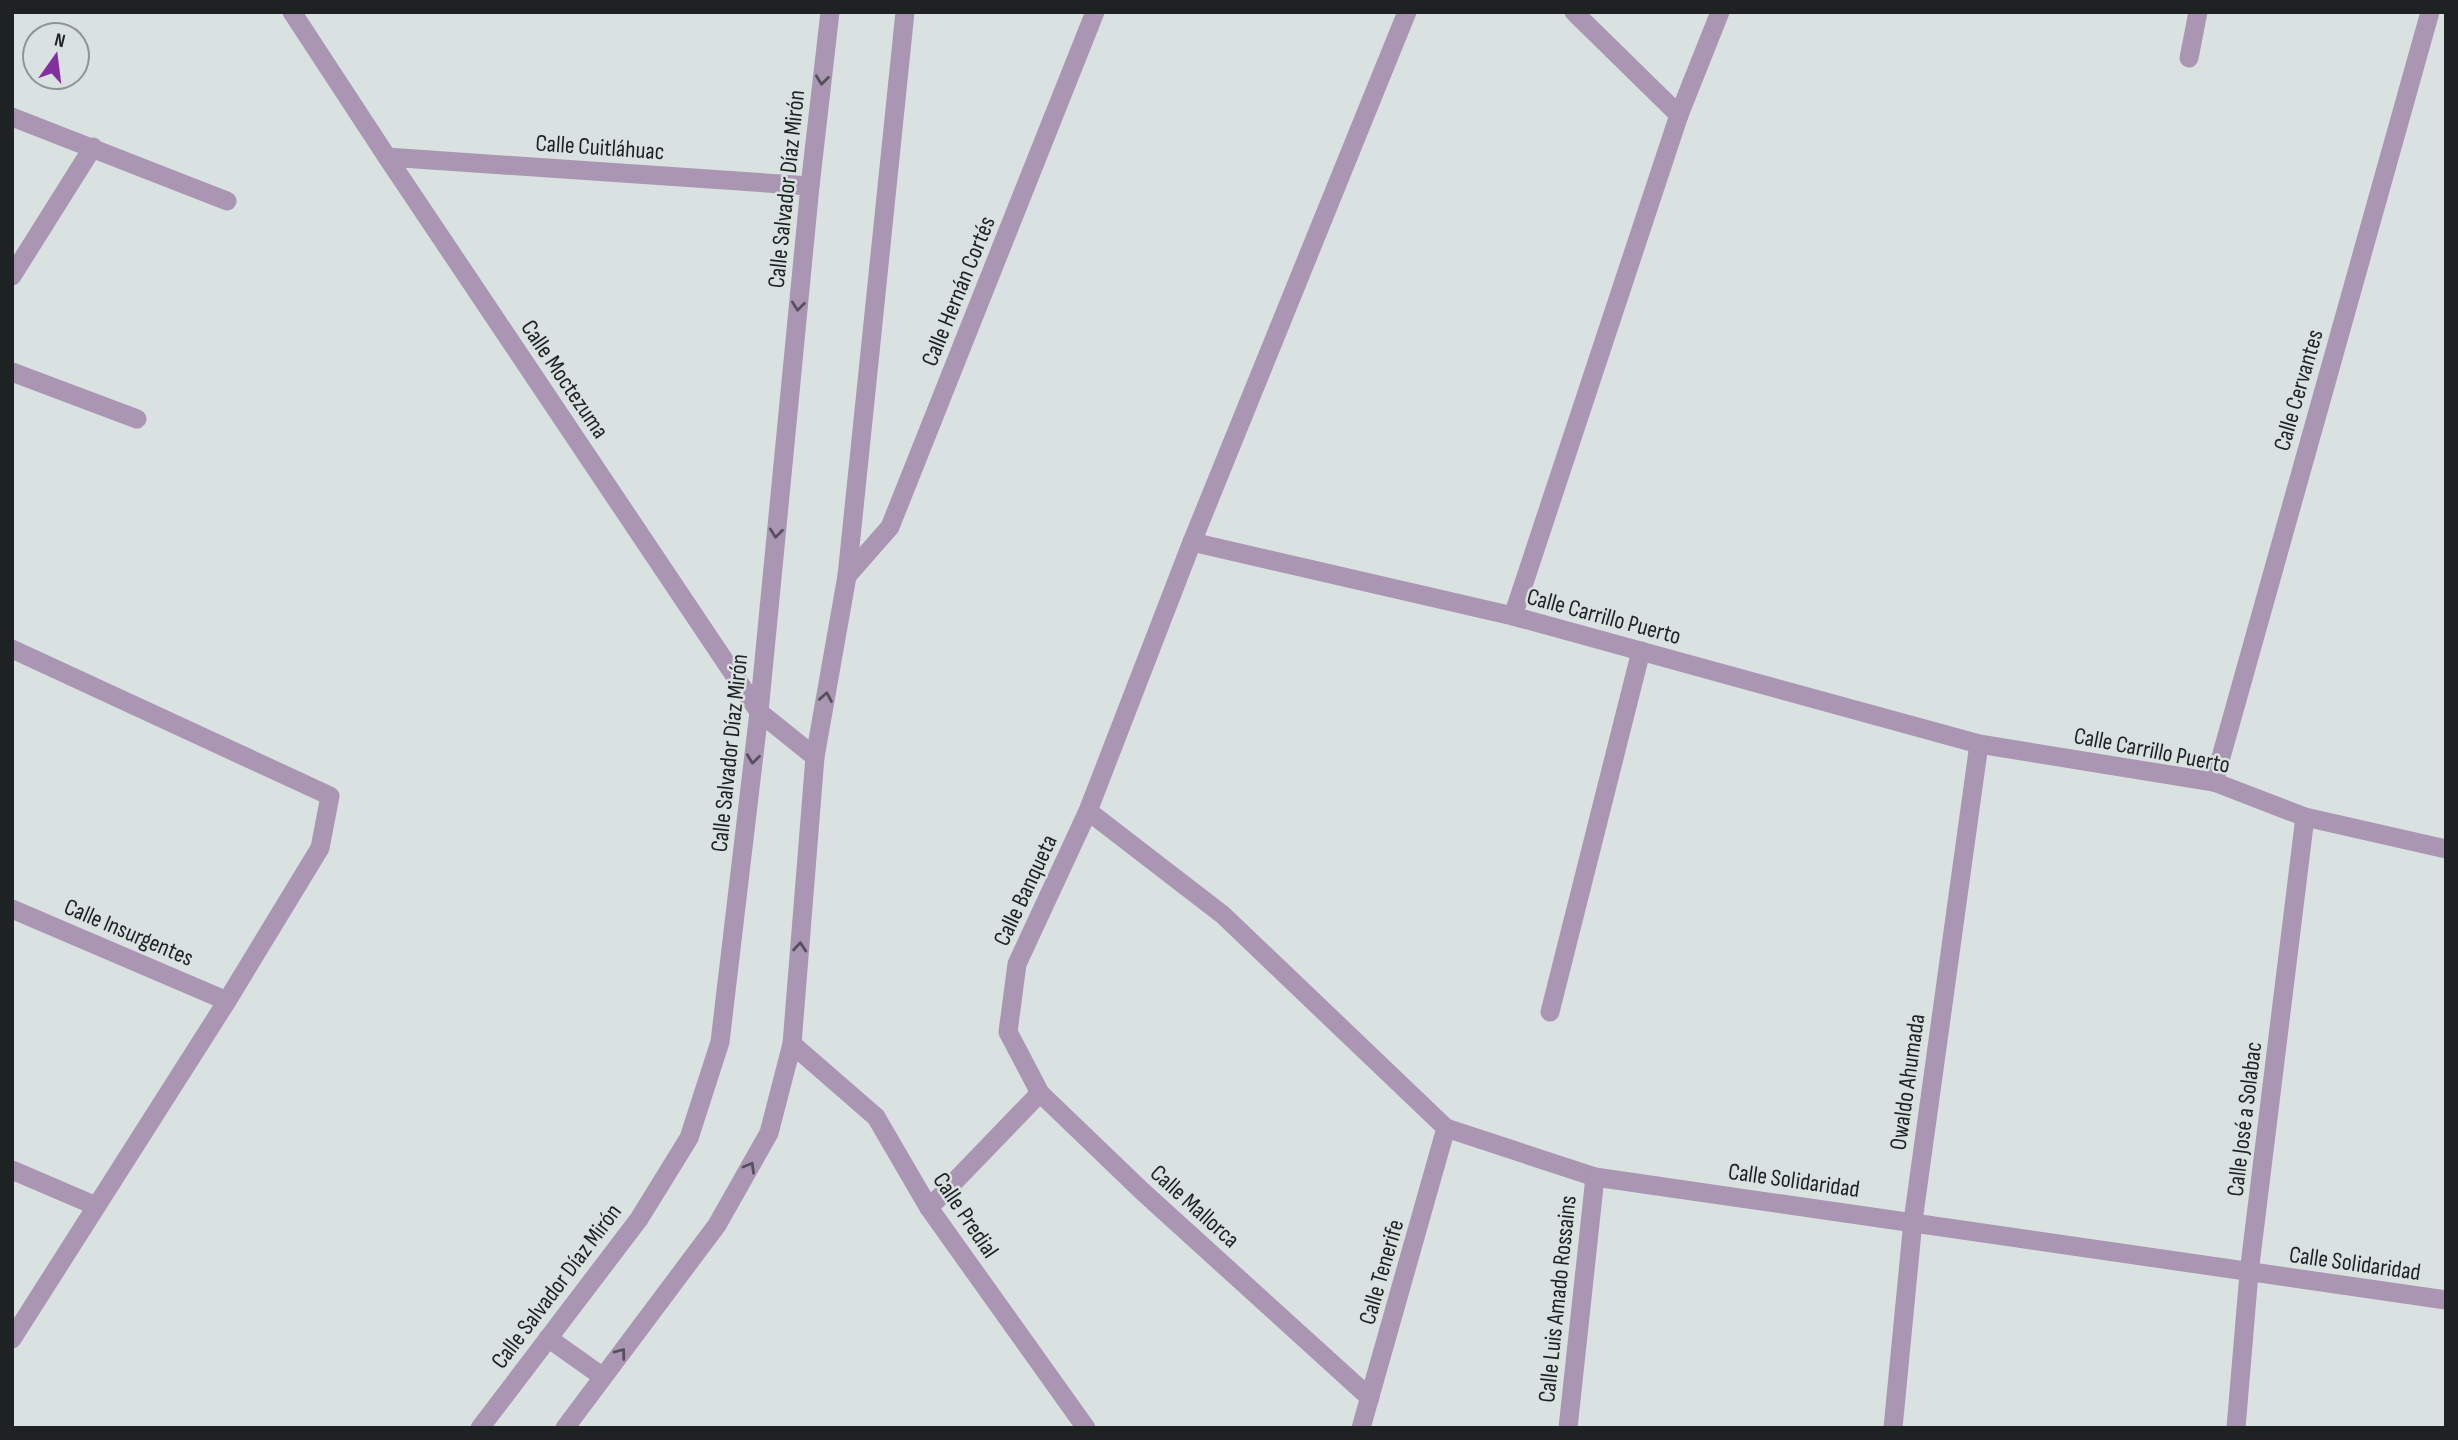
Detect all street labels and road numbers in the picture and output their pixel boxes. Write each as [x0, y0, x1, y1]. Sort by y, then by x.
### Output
street label: Calle Salvador Díaz Mirón [762, 89, 811, 290]
street label: Calle Cuitláhuac [535, 129, 665, 166]
street label: Calle Hernán Cortés [915, 212, 1002, 370]
street label: Calle Moctezuma [514, 315, 615, 444]
street label: Calle Cervantes [2267, 326, 2330, 454]
street label: Calle Carrillo Puerto [1524, 582, 1684, 651]
street label: Calle Salvador Díaz Mirón [705, 653, 754, 854]
street label: Calle Carrillo Puerto [2071, 721, 2232, 780]
street label: Calle Banqueta [987, 830, 1064, 950]
street label: Calle Insurgentes [60, 892, 198, 973]
street label: Owaldo Ahumada [1884, 1012, 1931, 1152]
street label: Calle José a Solabac [2221, 1040, 2268, 1198]
street label: Calle Solidaridad [1726, 1157, 1861, 1204]
street label: Calle Mallorca [1144, 1159, 1245, 1254]
street label: Calle Predial [926, 1167, 1005, 1264]
street label: Calle Luis Amado Rossains [1532, 1194, 1583, 1404]
street label: Calle Salvador Díaz Mirón [485, 1198, 628, 1375]
street label: Calle Tenerife [1353, 1216, 1410, 1328]
street label: Calle Solidaridad [2287, 1240, 2422, 1287]

